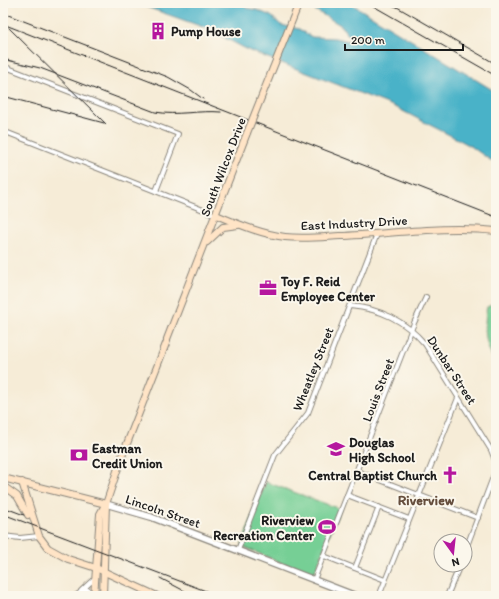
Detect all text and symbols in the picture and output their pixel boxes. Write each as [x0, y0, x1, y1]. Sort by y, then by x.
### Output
building icon: Pump House [148, 21, 168, 41]
place label: Pump House [171, 24, 241, 40]
scale bar [345, 26, 463, 52]
text: 200 m [351, 33, 385, 47]
street label: South Wilcox Drive [197, 115, 249, 219]
street label: East Industry Drive [300, 213, 408, 233]
place label: Toy F. Reid Employee Center [280, 274, 376, 305]
office icon: Toy F. Reid Employee Center [258, 278, 278, 298]
street label: Wheatley Street [289, 325, 337, 413]
street label: Dunbar Street [424, 333, 480, 407]
street label: Louis Street [359, 356, 397, 424]
place label: Douglas High School [349, 435, 415, 466]
school or university icon: Douglas High School [326, 439, 346, 459]
place label: Eastman Credit Union [92, 441, 164, 471]
bank icon: Eastman Credit Union [69, 445, 89, 465]
church icon: Central Baptist Church [440, 465, 460, 485]
place label: Central Baptist Church [308, 468, 438, 484]
street label: Lincoln Street [124, 491, 203, 531]
district label: Riverview [398, 492, 455, 509]
place label: Riverview Recreation Center [213, 513, 315, 543]
sports icon: Riverview Recreation Center [317, 517, 337, 537]
north arrow [433, 533, 473, 573]
text: N [450, 555, 461, 569]

